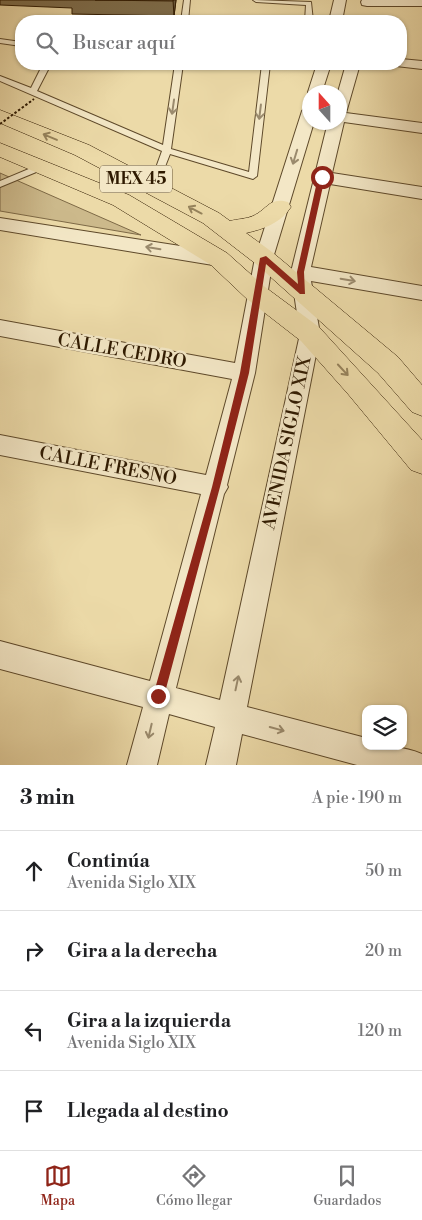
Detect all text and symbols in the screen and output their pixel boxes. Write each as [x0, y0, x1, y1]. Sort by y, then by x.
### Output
search box [15, 15, 407, 70]
icon: search [33, 29, 61, 57]
text: Buscar aquí [73, 31, 175, 55]
north arrow [302, 85, 347, 130]
one-way arrow [168, 99, 178, 115]
one-way arrow [255, 104, 265, 120]
one-way arrow [43, 131, 58, 141]
one-way arrow [290, 149, 299, 165]
road number: MEX 45 [100, 165, 172, 192]
route start [311, 166, 334, 189]
one-way arrow [188, 205, 203, 214]
one-way arrow [146, 243, 162, 253]
one-way arrow [340, 276, 356, 286]
street label: CALLE CEDRO [56, 328, 188, 374]
street label: AVENIDA SIGLO XIX [257, 354, 317, 532]
one-way arrow [337, 363, 349, 376]
street label: CALLE FRESNO [37, 441, 179, 491]
one-way arrow [233, 675, 242, 691]
route end [147, 685, 170, 708]
map controls [362, 705, 407, 750]
button: layers [362, 705, 407, 750]
one-way arrow [145, 723, 154, 739]
one-way arrow [269, 725, 285, 735]
text: 3 min [20, 785, 75, 811]
text: A pie · 190 m [312, 788, 402, 808]
text: Continúa [67, 849, 150, 873]
icon: ahead [20, 857, 48, 885]
text: 50 m [365, 861, 402, 881]
text: Avenida Siglo XIX [67, 873, 196, 893]
icon: right [20, 937, 48, 965]
text: Gira a la derecha [67, 939, 217, 963]
text: 20 m [365, 941, 402, 961]
text: Gira a la izquierda [67, 1009, 231, 1033]
icon: left [20, 1017, 48, 1045]
text: 120 m [358, 1021, 402, 1041]
text: Avenida Siglo XIX [67, 1033, 196, 1053]
icon: arrive [20, 1097, 48, 1125]
text: Llegada al destino [67, 1099, 229, 1123]
tab: Mapa [40, 1162, 75, 1210]
tab: Cómo llegar [156, 1162, 232, 1210]
tab: Guardados [313, 1162, 382, 1210]

